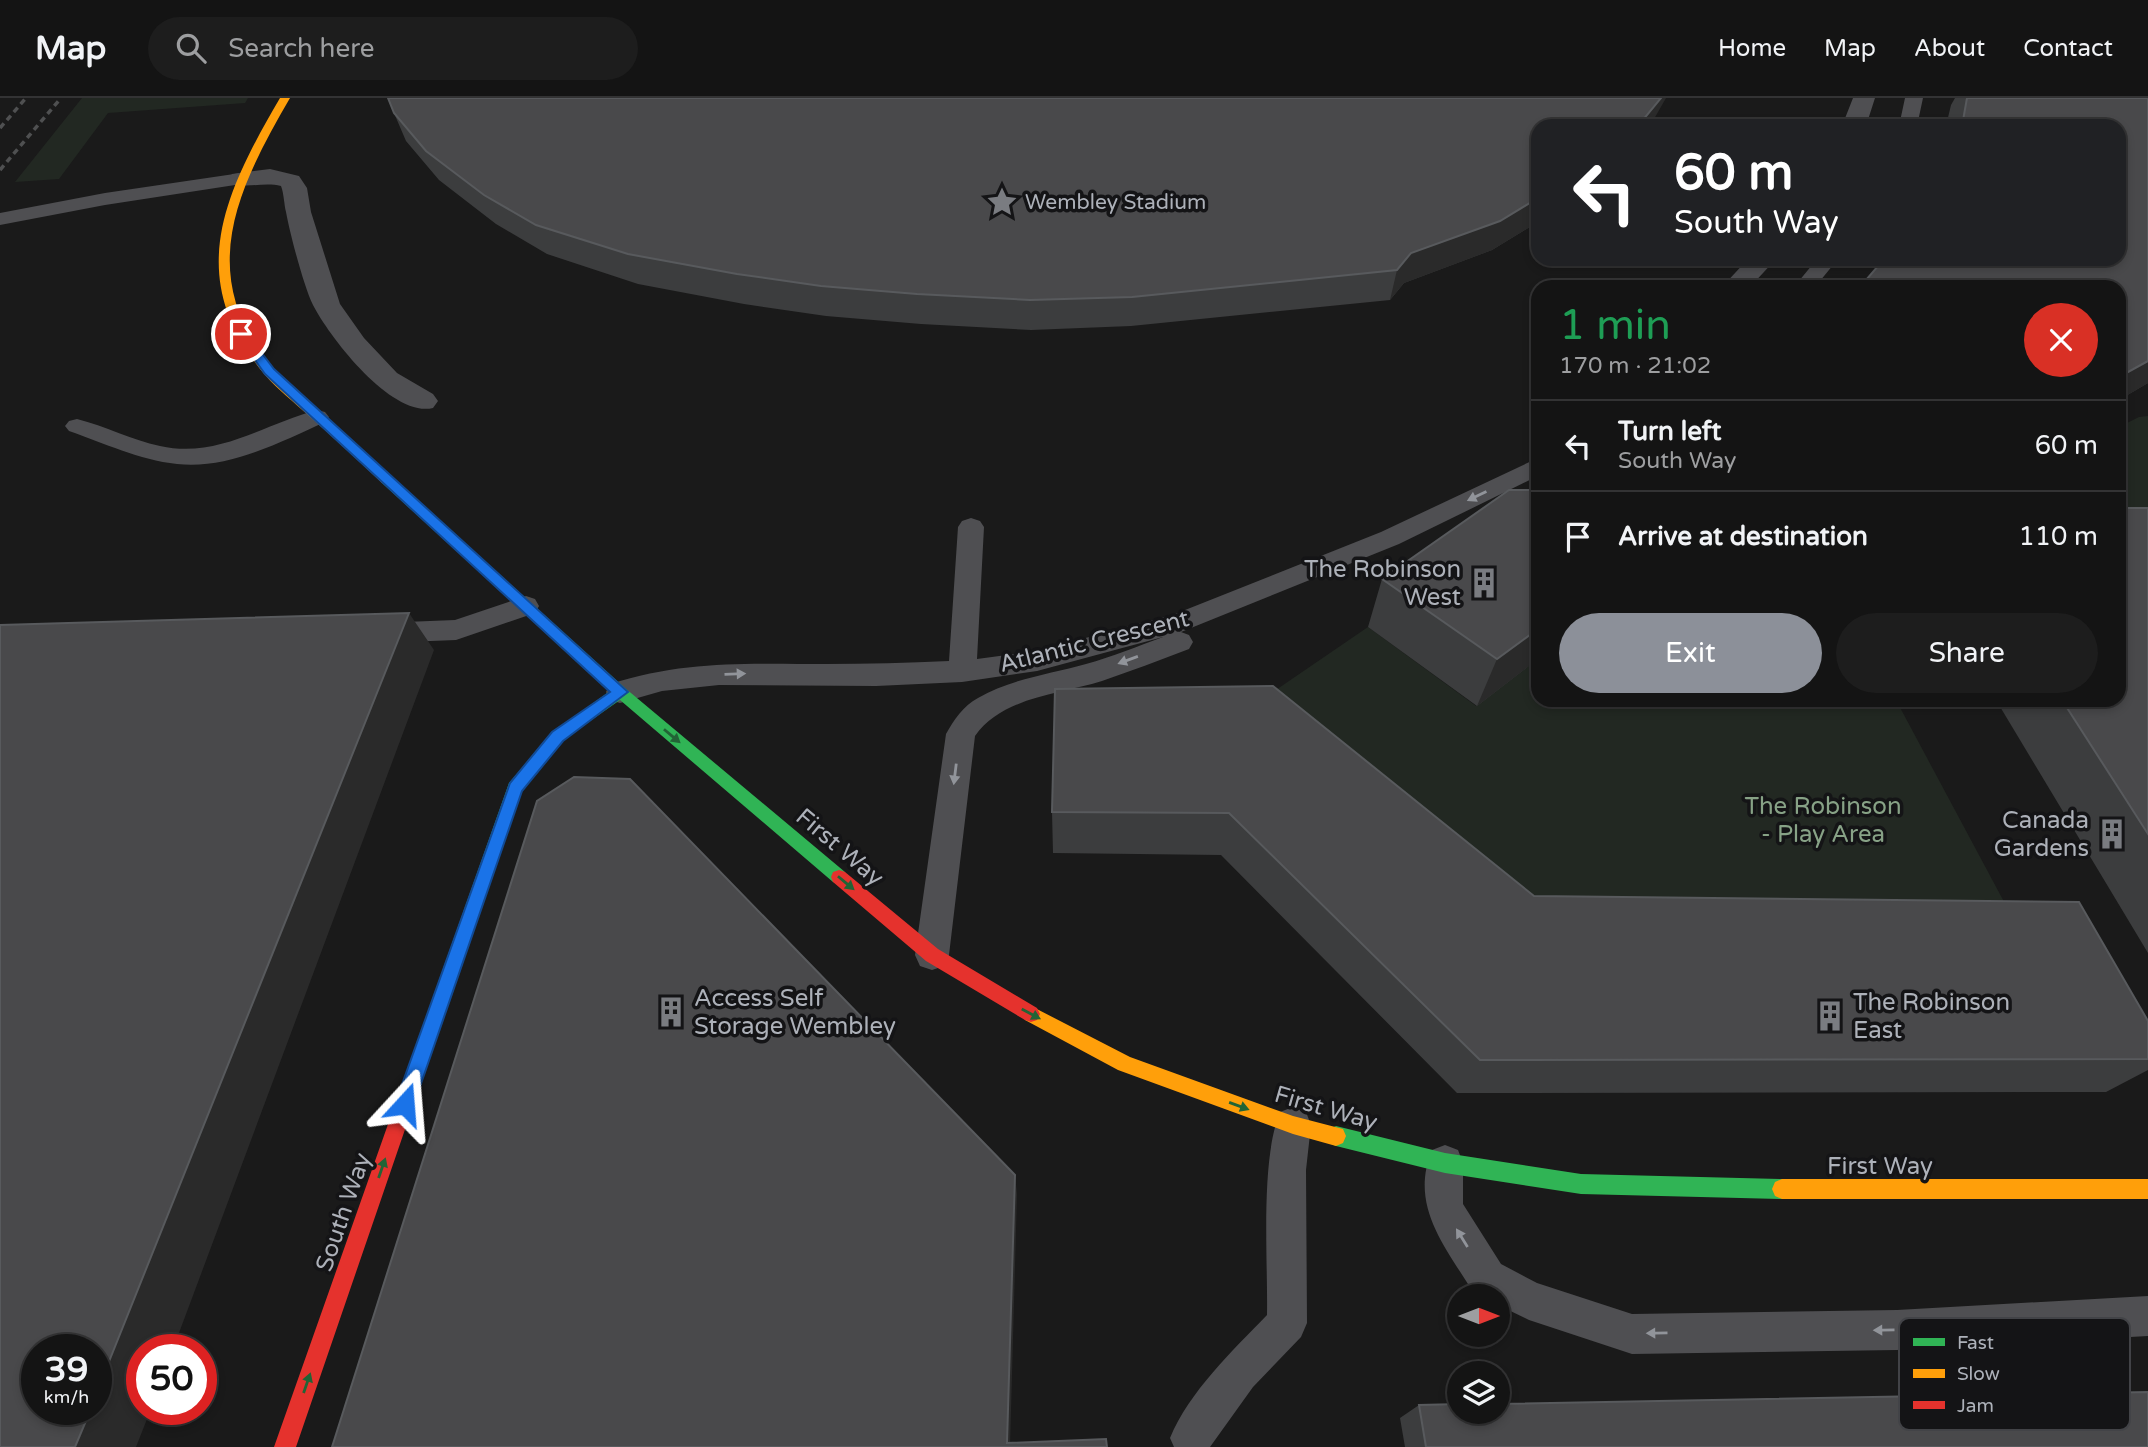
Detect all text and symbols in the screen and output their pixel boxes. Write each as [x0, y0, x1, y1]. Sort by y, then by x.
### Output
search box [148, 17, 638, 80]
text: Map [35, 29, 106, 68]
icon: search [172, 29, 210, 67]
text: Search here [228, 33, 374, 64]
text: Home [1718, 34, 1786, 63]
text: Map [1824, 34, 1876, 63]
text: About [1914, 34, 1985, 63]
text: Contact [2023, 34, 2113, 63]
text: 60 m [1674, 144, 1793, 203]
icon: left [1559, 147, 1650, 238]
place icon: Wembley Stadium [985, 185, 1019, 219]
place label: Wembley Stadium [1025, 190, 1206, 215]
text: South Way [1674, 204, 1839, 242]
text: 1 min [1559, 300, 1671, 351]
button: close [2024, 303, 2098, 377]
pin [211, 304, 271, 364]
icon: arrive [222, 315, 260, 353]
text: 170 m · 21:02 [1559, 352, 1711, 380]
text: Turn left [1618, 416, 1721, 447]
icon: left [1559, 427, 1597, 465]
text: 60 m [2035, 430, 2098, 461]
text: South Way [1618, 447, 1736, 475]
one-way arrow [1467, 491, 1487, 502]
icon: arrive [1559, 518, 1597, 556]
text: Arrive at destination [1618, 521, 1868, 552]
text: 110 m [2018, 521, 2098, 552]
place label: The Robinson West [1304, 555, 1461, 612]
building icon: The Robinson West [1467, 566, 1501, 600]
street label: Atlantic Crescent [996, 604, 1192, 679]
button: Exit [1559, 613, 1822, 693]
button: Share [1836, 613, 2098, 693]
one-way arrow [1118, 655, 1139, 666]
one-way arrow [724, 668, 746, 679]
one-way arrow [664, 728, 681, 743]
one-way arrow [950, 763, 961, 785]
park label: The Robinson - Play Area [1744, 792, 1902, 849]
street label: First Way [790, 802, 890, 893]
place label: Canada Gardens [1994, 806, 2089, 863]
building icon: Canada Gardens [2095, 817, 2129, 851]
one-way arrow [838, 875, 855, 890]
place label: Access Self Storage Wembley [694, 984, 896, 1041]
place label: The Robinson East [1853, 988, 2010, 1045]
building icon: Access Self Storage Wembley [654, 995, 688, 1029]
building icon: The Robinson East [1813, 999, 1847, 1033]
one-way arrow [1021, 1008, 1041, 1020]
position arrow [368, 1067, 442, 1141]
street label: First Way [1271, 1080, 1381, 1137]
one-way arrow [1228, 1100, 1249, 1111]
street label: South Way [310, 1149, 377, 1275]
street label: First Way [1827, 1152, 1933, 1181]
one-way arrow [377, 1157, 388, 1178]
one-way arrow [1456, 1229, 1469, 1248]
north arrow [1447, 1284, 1510, 1348]
map controls [1447, 1284, 1510, 1424]
legend [1899, 1318, 2130, 1430]
one-way arrow [1873, 1325, 1895, 1336]
one-way arrow [1645, 1328, 1667, 1339]
text: Fast [1957, 1332, 1994, 1354]
speed limit sign: 50 [126, 1334, 217, 1425]
text: 39 [45, 1349, 88, 1391]
button: layers [1447, 1361, 1510, 1424]
text: Slow [1957, 1363, 2000, 1385]
one-way arrow [302, 1372, 313, 1393]
text: km/h [44, 1386, 89, 1408]
text: Jam [1957, 1395, 1994, 1417]

